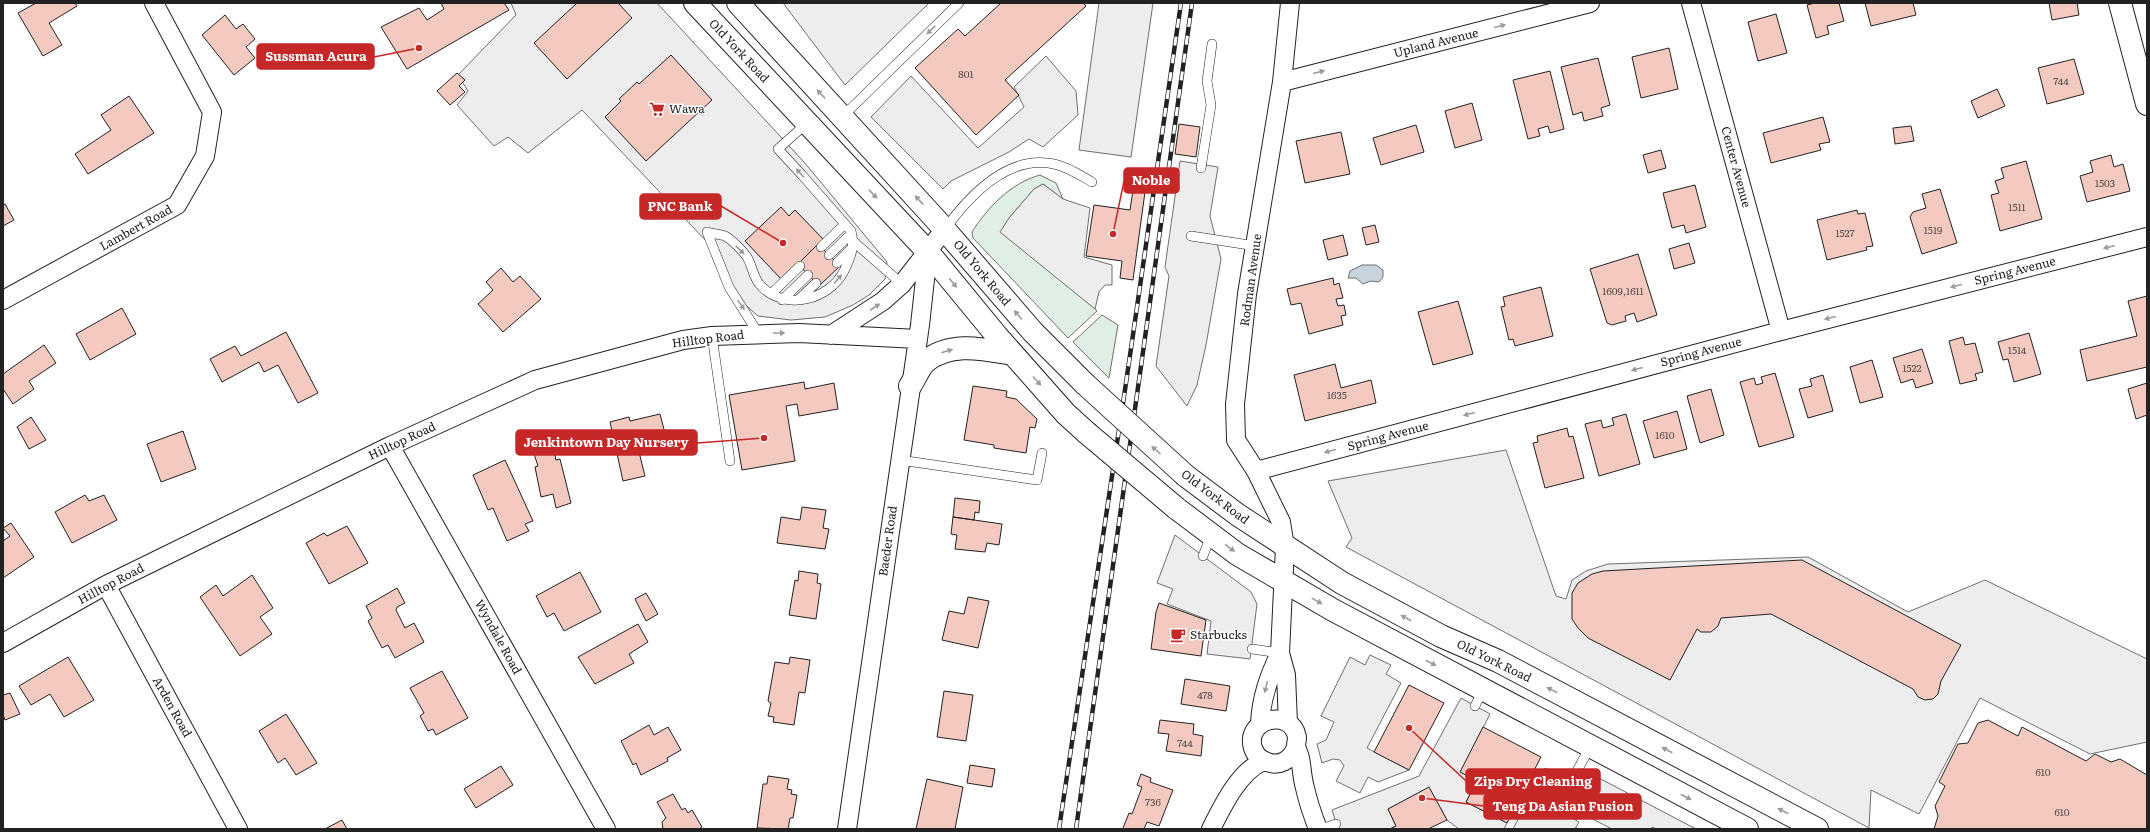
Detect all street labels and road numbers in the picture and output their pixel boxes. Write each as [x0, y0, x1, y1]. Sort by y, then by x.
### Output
street label: Old York Road [705, 14, 774, 87]
street label: Upland Avenue [1391, 23, 1480, 61]
street label: Center Avenue [1718, 124, 1756, 209]
street label: Lambert Road [96, 199, 176, 255]
street label: Rodman Avenue [1235, 232, 1265, 327]
street label: Old York Road [950, 235, 1016, 310]
street label: Spring Avenue [1972, 251, 2057, 289]
street label: Hilltop Road [671, 325, 746, 351]
street label: Spring Avenue [1658, 332, 1743, 371]
street label: Hilltop Road [365, 416, 439, 464]
street label: Spring Avenue [1345, 416, 1430, 455]
street label: Old York Road [1178, 465, 1254, 528]
street label: Baeder Road [873, 504, 901, 577]
street label: Hilltop Road [74, 558, 147, 608]
street label: Wyndale Road [471, 596, 527, 678]
street label: Old York Road [1454, 634, 1535, 686]
street label: Arden Road [149, 673, 197, 741]

